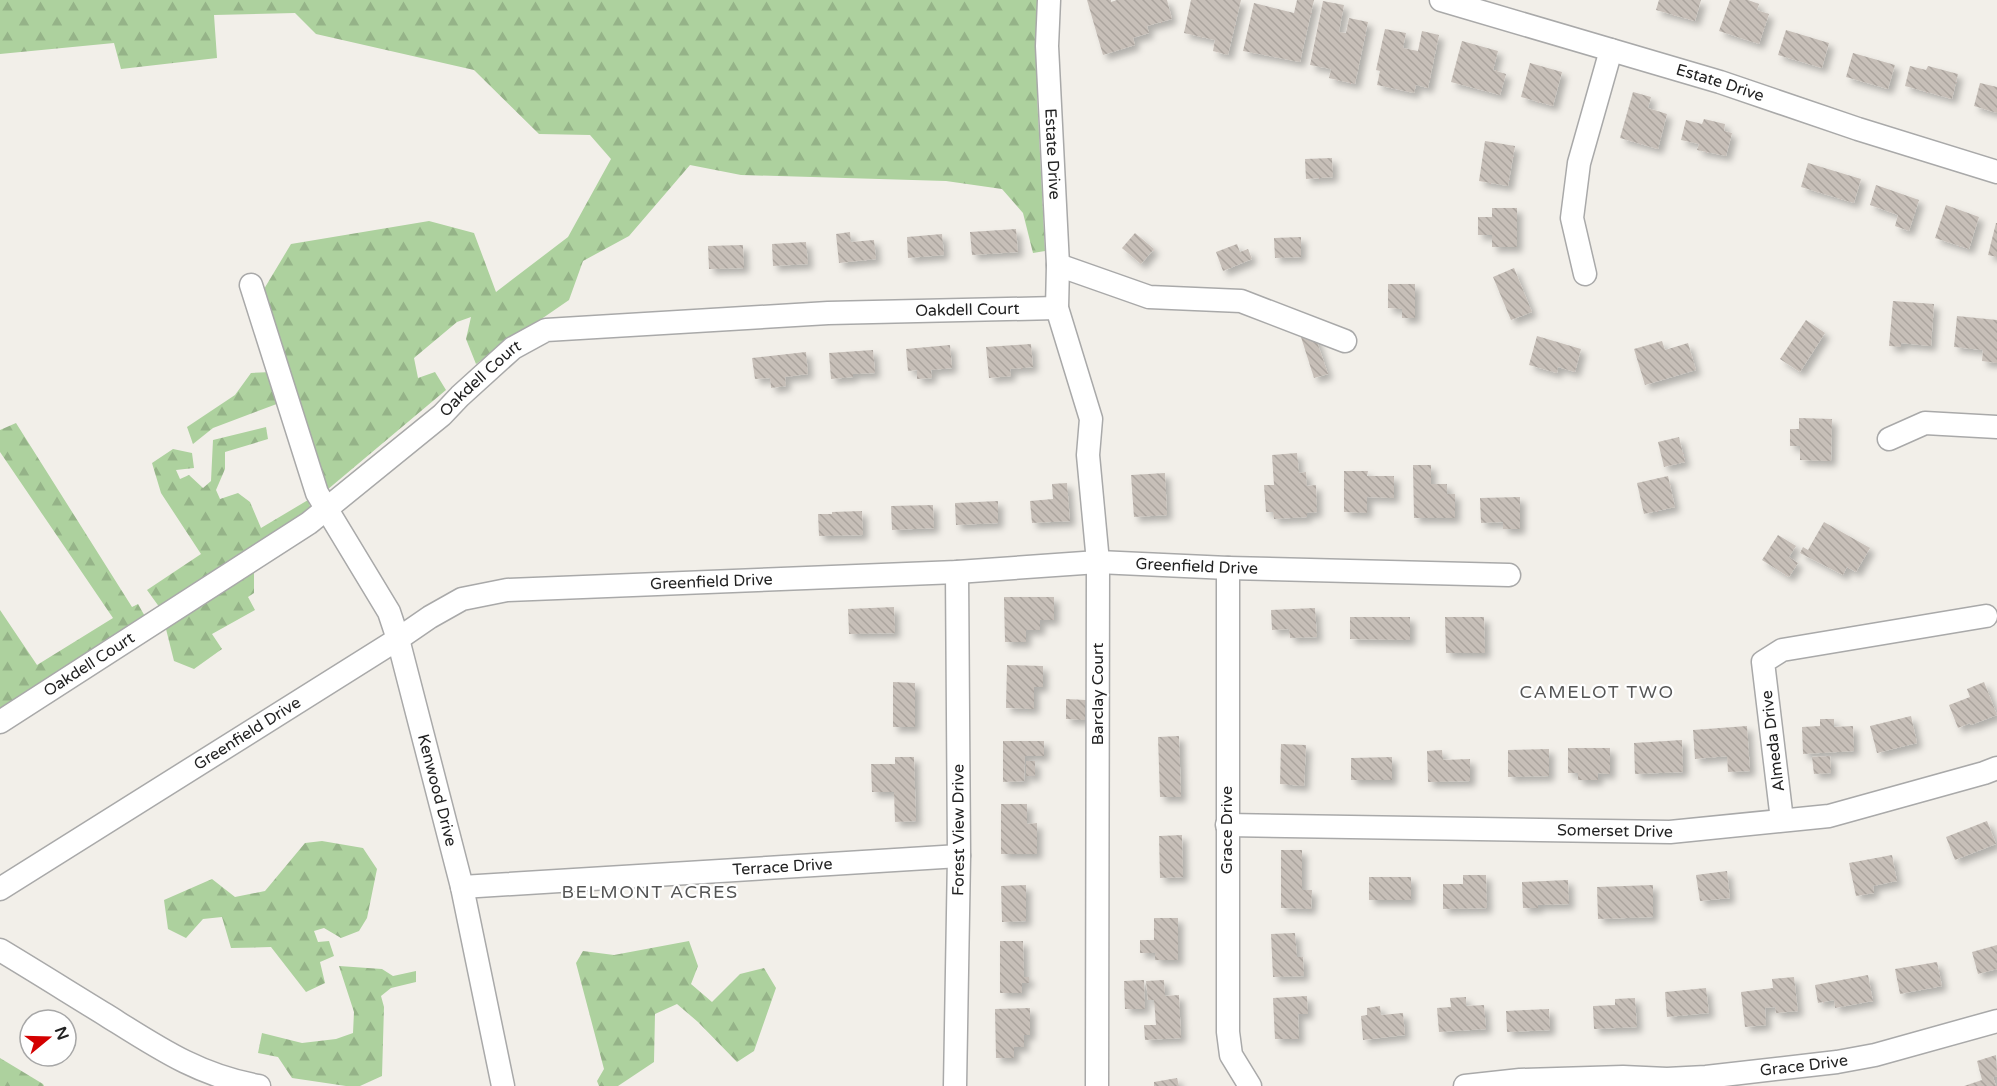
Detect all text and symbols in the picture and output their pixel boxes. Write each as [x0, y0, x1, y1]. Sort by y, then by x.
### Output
street label: Estate Drive [1674, 60, 1767, 106]
street label: Estate Drive [1040, 108, 1065, 200]
street label: Oakdell Court [915, 299, 1020, 321]
street label: Oakdell Court [435, 336, 524, 421]
street label: Greenfield Drive [1135, 554, 1258, 579]
street label: Greenfield Drive [650, 569, 773, 594]
street label: Oakdell Court [40, 628, 138, 701]
street label: Barclay Court [1088, 643, 1108, 745]
district label: CAMELOT TWO [1519, 681, 1675, 703]
street label: Almeda Drive [1757, 689, 1789, 793]
street label: Greenfield Drive [190, 693, 305, 775]
street label: Kenwood Drive [413, 732, 461, 849]
street label: Forest View Drive [948, 764, 969, 896]
street label: Grace Drive [1217, 786, 1237, 874]
street label: Somerset Drive [1557, 820, 1673, 842]
street label: Terrace Drive [732, 854, 833, 880]
district label: BELMONT ACRES [562, 881, 739, 903]
north arrow [18, 1008, 78, 1068]
text: N [50, 1024, 73, 1043]
street label: Grace Drive [1759, 1050, 1850, 1081]

